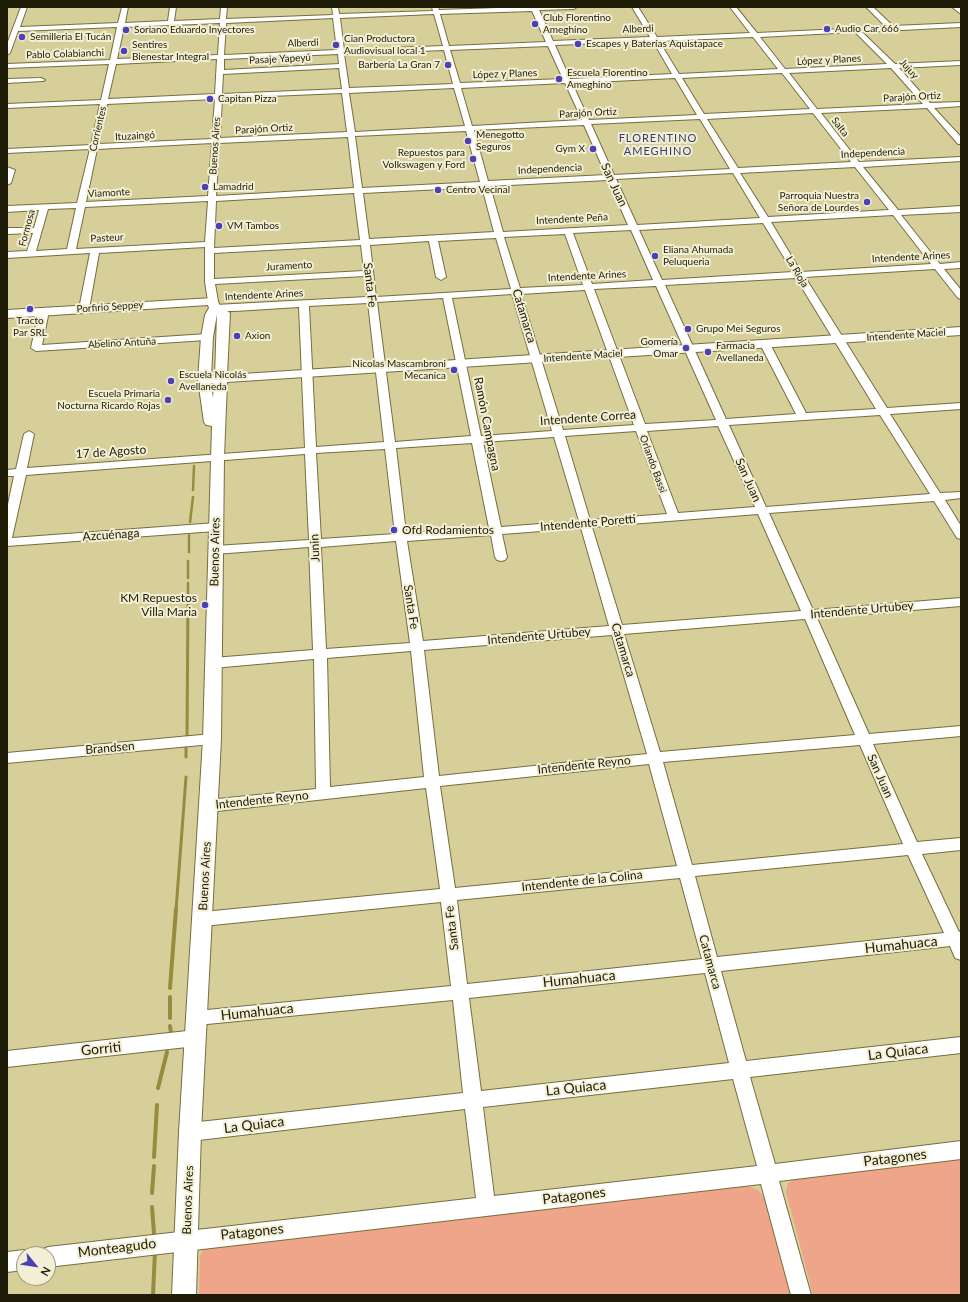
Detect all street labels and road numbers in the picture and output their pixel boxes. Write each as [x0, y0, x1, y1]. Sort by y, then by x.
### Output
street label: Alberdi [622, 22, 654, 36]
street label: Alberdi [287, 36, 319, 50]
street label: Pablo Colabianchi [26, 47, 104, 61]
street label: Pasaje Yapeyú [249, 51, 311, 67]
street label: López y Planes [796, 52, 862, 68]
street label: Jujuy [897, 57, 921, 81]
street label: López y Planes [473, 67, 537, 81]
street label: Parajón Ortiz [883, 89, 941, 105]
street label: Corrientes [87, 105, 109, 153]
street label: Parajón Ortiz [559, 105, 617, 121]
street label: Salta [829, 115, 851, 139]
street label: Buenos Aires [207, 117, 223, 175]
street label: Parajón Ortiz [235, 121, 293, 137]
street label: Ituzaingó [115, 129, 155, 143]
street label: Independencia [841, 145, 905, 161]
street label: Independencia [518, 161, 582, 177]
street label: San Juan [598, 161, 630, 209]
street label: Viamonte [88, 186, 130, 200]
street label: Formosa [16, 208, 38, 248]
street label: Intendente Peña [536, 211, 608, 227]
street label: Pasteur [90, 231, 124, 245]
street label: Intendente Arines [872, 249, 950, 265]
street label: La Rioja [783, 254, 811, 290]
street label: Juramento [266, 259, 312, 273]
street label: Santa Fe [360, 262, 380, 308]
street label: Intendente Arines [548, 268, 626, 284]
street label: Intendente Arines [225, 287, 303, 303]
street label: Catamarca [509, 287, 539, 345]
street label: Porfirio Seppey [76, 299, 144, 315]
street label: Intendente Maciel [866, 326, 946, 344]
street label: Abelino Antuña [88, 335, 156, 351]
street label: Intendente Maciel [543, 347, 623, 365]
street label: Ramón Campagna [471, 376, 503, 472]
street label: Intendente Correa [540, 407, 636, 429]
street label: Orlando Bassi [637, 433, 669, 495]
street label: 17 de Agosto [75, 442, 147, 462]
street label: San Juan [732, 456, 764, 504]
street label: Intendente Poretti [540, 512, 636, 534]
street label: Buenos Aires [207, 517, 223, 587]
street label: Azcuénaga [82, 526, 140, 544]
street label: Junin [307, 534, 323, 562]
street label: Santa Fe [400, 584, 422, 630]
street label: Intendente Urtubey [810, 598, 914, 622]
street label: Catamarca [608, 621, 638, 679]
street label: Intendente Urtubey [487, 624, 591, 648]
street label: Brandsen [85, 739, 135, 757]
street label: San Juan [864, 752, 896, 800]
street label: Intendente Reyno [537, 753, 631, 777]
street label: Intendente Reyno [215, 788, 309, 812]
street label: Buenos Aires [196, 841, 214, 911]
street label: Intendente de la Colina [521, 867, 643, 895]
street label: Santa Fe [442, 905, 462, 951]
street label: Catamarca [696, 933, 724, 991]
street label: Humahuaca [864, 933, 938, 957]
street label: Humahuaca [542, 967, 616, 991]
street label: Humahuaca [220, 1000, 294, 1024]
street label: Gorriti [80, 1039, 122, 1059]
street label: La Quiaca [867, 1040, 929, 1064]
street label: La Quiaca [545, 1076, 607, 1100]
street label: La Quiaca [223, 1113, 285, 1137]
street label: Patagones [863, 1146, 927, 1170]
street label: Buenos Aires [180, 1165, 196, 1235]
street label: Patagones [542, 1184, 606, 1208]
street label: Patagones [220, 1220, 284, 1244]
street label: Monteagudo [77, 1235, 157, 1261]

